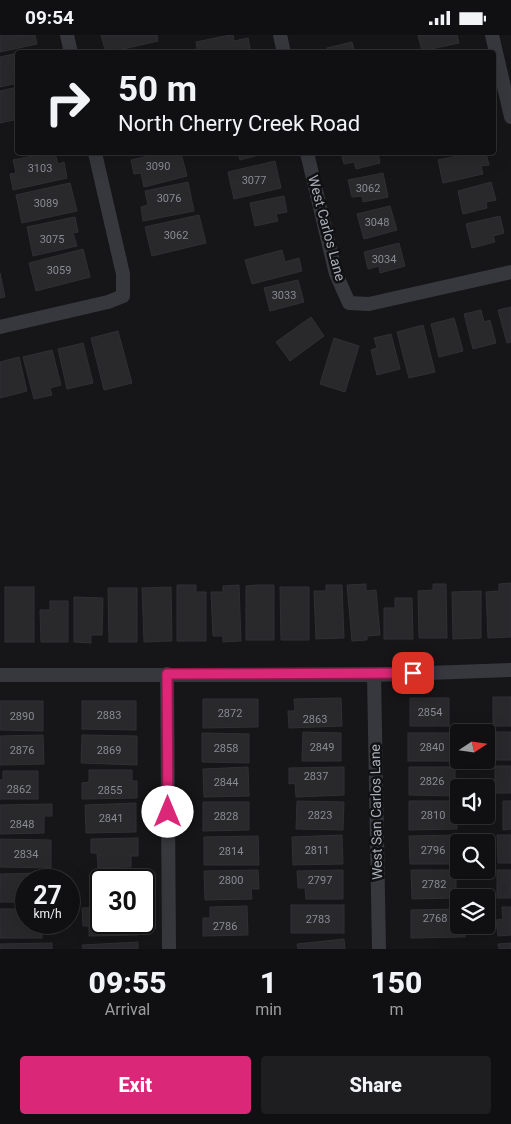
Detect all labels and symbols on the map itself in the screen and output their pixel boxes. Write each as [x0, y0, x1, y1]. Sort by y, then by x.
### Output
house number: 3090 [146, 160, 170, 173]
house number: 3103 [28, 162, 52, 175]
street label: West Carlos Lane [305, 173, 349, 283]
house number: 3077 [242, 174, 266, 187]
house number: 3062 [356, 182, 380, 195]
house number: 3076 [157, 192, 181, 205]
house number: 3089 [34, 197, 58, 210]
house number: 3048 [365, 216, 389, 229]
house number: 3062 [164, 229, 188, 242]
house number: 3075 [40, 233, 64, 246]
house number: 3034 [372, 253, 396, 266]
house number: 3059 [47, 264, 71, 277]
house number: 3033 [272, 289, 296, 302]
pin [392, 652, 434, 694]
house number: 2854 [418, 706, 442, 719]
house number: 2872 [218, 707, 242, 720]
house number: 2883 [97, 709, 121, 722]
house number: 2890 [10, 710, 34, 723]
house number: 2863 [303, 713, 327, 726]
north arrow [450, 724, 495, 769]
house number: 2849 [310, 741, 334, 754]
house number: 2840 [420, 741, 444, 754]
house number: 2858 [214, 742, 238, 755]
house number: 2876 [10, 744, 34, 757]
house number: 2869 [97, 744, 121, 757]
street label: West San Carlos Lane [367, 744, 385, 880]
house number: 2837 [304, 770, 328, 783]
house number: 2826 [420, 775, 444, 788]
house number: 2844 [214, 776, 238, 789]
house number: 2862 [7, 783, 31, 796]
house number: 2855 [98, 784, 122, 797]
position arrow [141, 785, 193, 837]
house number: 2823 [308, 809, 332, 822]
house number: 2810 [421, 809, 445, 822]
house number: 2828 [214, 810, 238, 823]
house number: 2841 [99, 812, 123, 825]
house number: 2848 [10, 818, 34, 831]
house number: 2811 [305, 844, 329, 857]
house number: 2796 [421, 844, 445, 857]
house number: 2814 [219, 845, 243, 858]
house number: 2834 [14, 848, 38, 861]
speed limit sign: 30 [90, 869, 155, 934]
house number: 2800 [219, 874, 243, 887]
house number: 2797 [308, 874, 332, 887]
house number: 2782 [422, 878, 446, 891]
house number: 2768 [423, 912, 447, 925]
house number: 2783 [306, 913, 330, 926]
house number: 2786 [213, 920, 237, 933]

